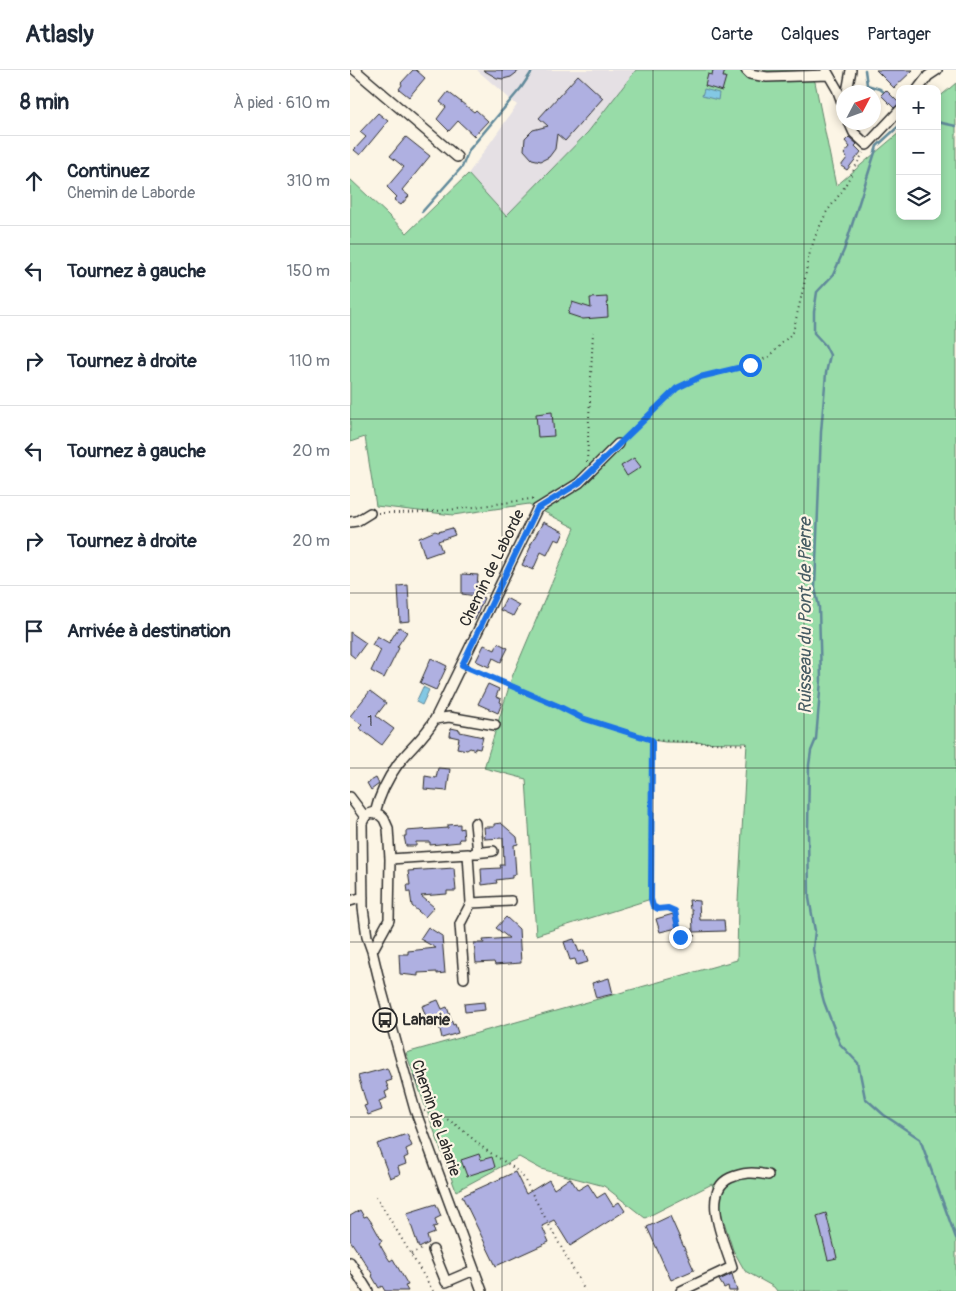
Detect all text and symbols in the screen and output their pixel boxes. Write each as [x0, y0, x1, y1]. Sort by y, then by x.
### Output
text: Atlasly [25, 20, 94, 49]
text: Carte [711, 23, 753, 46]
text: Calques [781, 23, 839, 46]
text: Partager [867, 23, 931, 46]
north arrow [836, 85, 881, 130]
map controls [896, 85, 941, 220]
button: + [896, 85, 941, 130]
text: 8 min [20, 89, 69, 116]
text: À pied · 610 m [233, 93, 330, 113]
button: − [896, 130, 941, 175]
text: Continuez [67, 159, 150, 183]
icon: ahead [20, 167, 48, 195]
text: 310 m [286, 171, 330, 191]
button: layers [896, 175, 941, 220]
text: Chemin de Laborde [67, 183, 195, 203]
icon: left [20, 257, 48, 285]
text: Tournez à gauche [67, 259, 206, 283]
text: 150 m [286, 261, 330, 281]
icon: right [20, 347, 48, 375]
text: Tournez à droite [67, 349, 197, 373]
text: 110 m [289, 351, 330, 371]
route start [739, 354, 762, 377]
icon: left [20, 437, 48, 465]
text: Tournez à gauche [67, 439, 206, 463]
text: 20 m [292, 441, 330, 461]
street label: Chemin de Laborde [455, 506, 529, 630]
water label: Ruisseau du Pont de Pierre [794, 516, 817, 714]
icon: right [20, 527, 48, 555]
text: Tournez à droite [67, 529, 197, 553]
text: 20 m [292, 531, 330, 551]
icon: arrive [20, 617, 48, 645]
text: Arrivée à destination [67, 619, 231, 643]
house number: 1 [367, 713, 373, 730]
route end [669, 926, 692, 949]
bus stop icon: Laharie [372, 1007, 398, 1033]
place label: Laharie [402, 1010, 451, 1030]
street label: Chemin de Laharie [407, 1057, 465, 1179]

